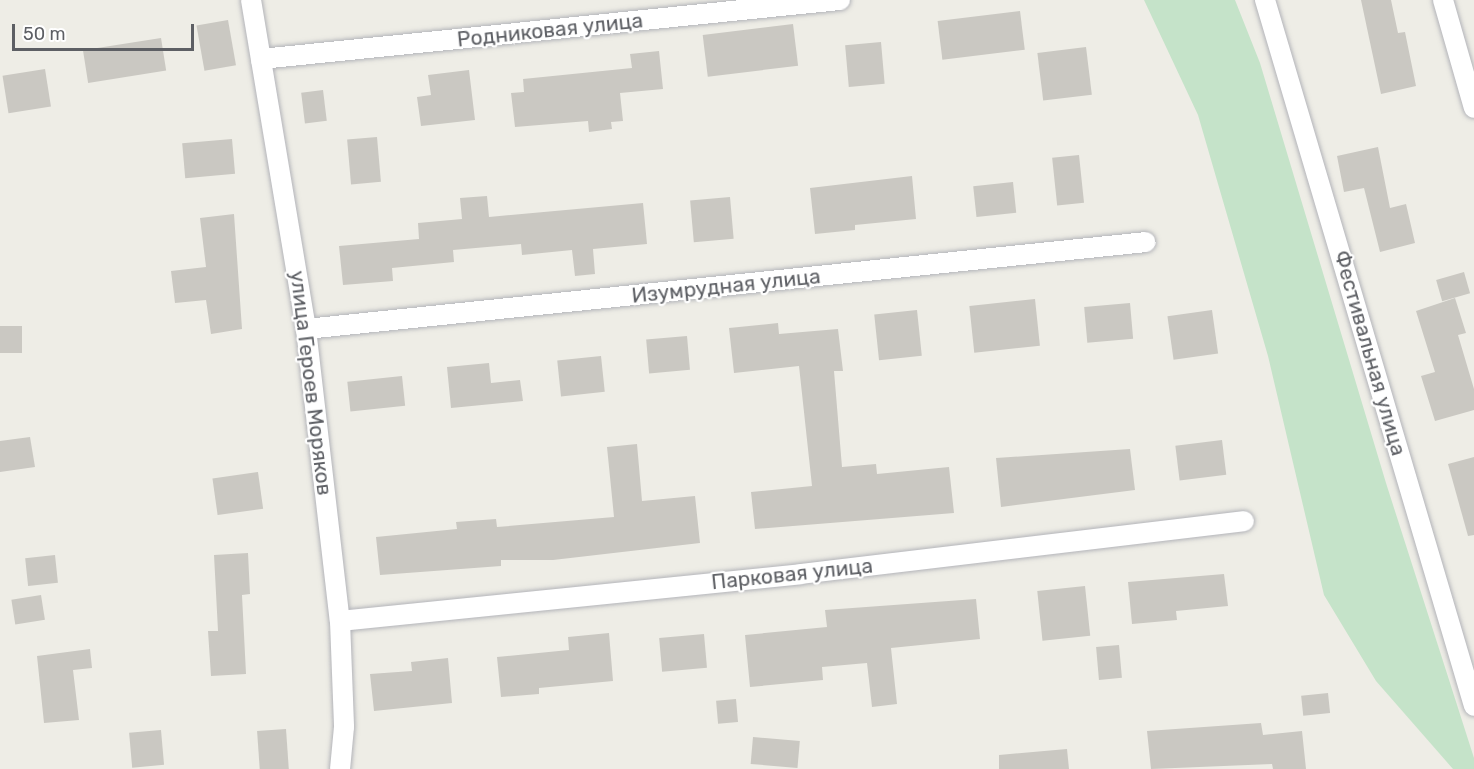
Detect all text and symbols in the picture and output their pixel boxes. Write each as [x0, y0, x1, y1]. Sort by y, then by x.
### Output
street label: Родниковая улица [456, 8, 644, 52]
scale bar [15, 12, 196, 50]
text: 50 m [23, 23, 66, 45]
street label: Фестивальная улица [1329, 247, 1411, 459]
street label: Изумрудная улица [630, 264, 822, 308]
street label: улица Героев Моряков [285, 269, 337, 497]
street label: Парковая улица [710, 553, 874, 595]

